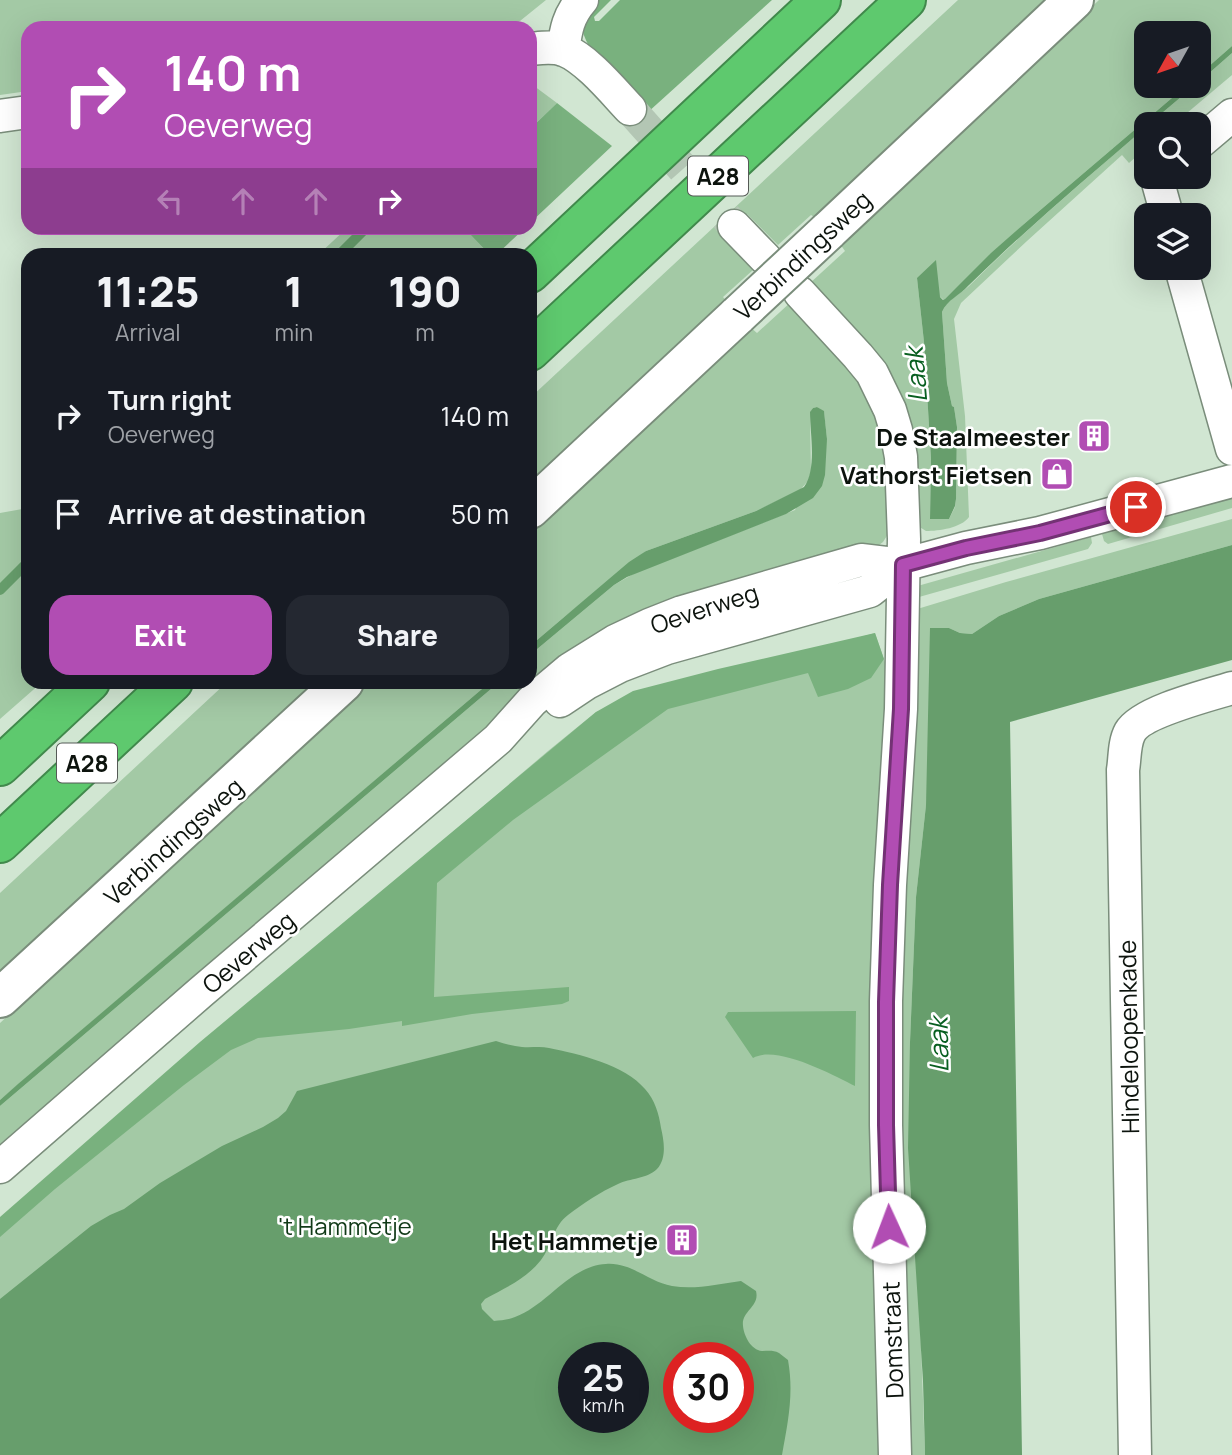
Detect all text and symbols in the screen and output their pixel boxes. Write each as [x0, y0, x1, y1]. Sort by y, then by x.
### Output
north arrow [1134, 21, 1211, 98]
map controls [1134, 21, 1211, 280]
text: 140 m [164, 39, 301, 106]
icon: right [49, 49, 140, 140]
text: Oeverweg [164, 103, 313, 147]
button: search [1134, 112, 1211, 189]
road number: A28 [688, 156, 748, 196]
icon: left [151, 182, 189, 220]
icon: ahead [224, 182, 262, 220]
icon: ahead [297, 182, 335, 220]
icon: right [370, 182, 408, 220]
street label: Verbindingsweg [726, 183, 878, 327]
button: layers [1134, 203, 1211, 280]
text: 11:25 [96, 262, 199, 320]
text: 1 [284, 262, 303, 320]
text: 190 [388, 262, 462, 320]
text: Arrival [115, 316, 181, 348]
text: min [275, 316, 313, 348]
text: m [415, 316, 435, 348]
water label: Laak [894, 342, 935, 404]
text: Turn right [108, 382, 232, 418]
icon: right [49, 397, 87, 435]
text: 140 m [440, 398, 509, 434]
building icon: De Staalmeester [1075, 417, 1113, 455]
text: Oeverweg [108, 418, 215, 450]
place label: De Staalmeester [876, 420, 1070, 453]
shop icon: Vathorst Fietsen [1038, 455, 1076, 493]
place label: Vathorst Fietsen [840, 458, 1032, 491]
pin [1106, 477, 1166, 537]
icon: arrive [1117, 488, 1155, 526]
icon: arrive [49, 495, 87, 533]
text: Arrive at destination [108, 496, 366, 532]
text: 50 m [451, 496, 509, 532]
street label: Oeverweg [646, 575, 762, 641]
button: Exit [49, 595, 272, 675]
button: Share [286, 595, 509, 675]
road number: A28 [57, 744, 117, 782]
street label: Verbindingsweg [96, 770, 250, 912]
street label: Oeverweg [195, 904, 301, 1000]
street label: Hindeloopenkade [1110, 940, 1146, 1134]
water label: Laak [919, 1013, 956, 1073]
position arrow [852, 1190, 926, 1264]
park label: 't Hammetje [278, 1209, 412, 1242]
building icon: Het Hammetje [663, 1221, 701, 1259]
place label: Het Hammetje [491, 1224, 658, 1257]
street label: Domstraat [873, 1281, 911, 1399]
speed limit sign: 30 [663, 1342, 754, 1433]
text: 25 [583, 1354, 624, 1402]
text: km/h [583, 1393, 624, 1417]

